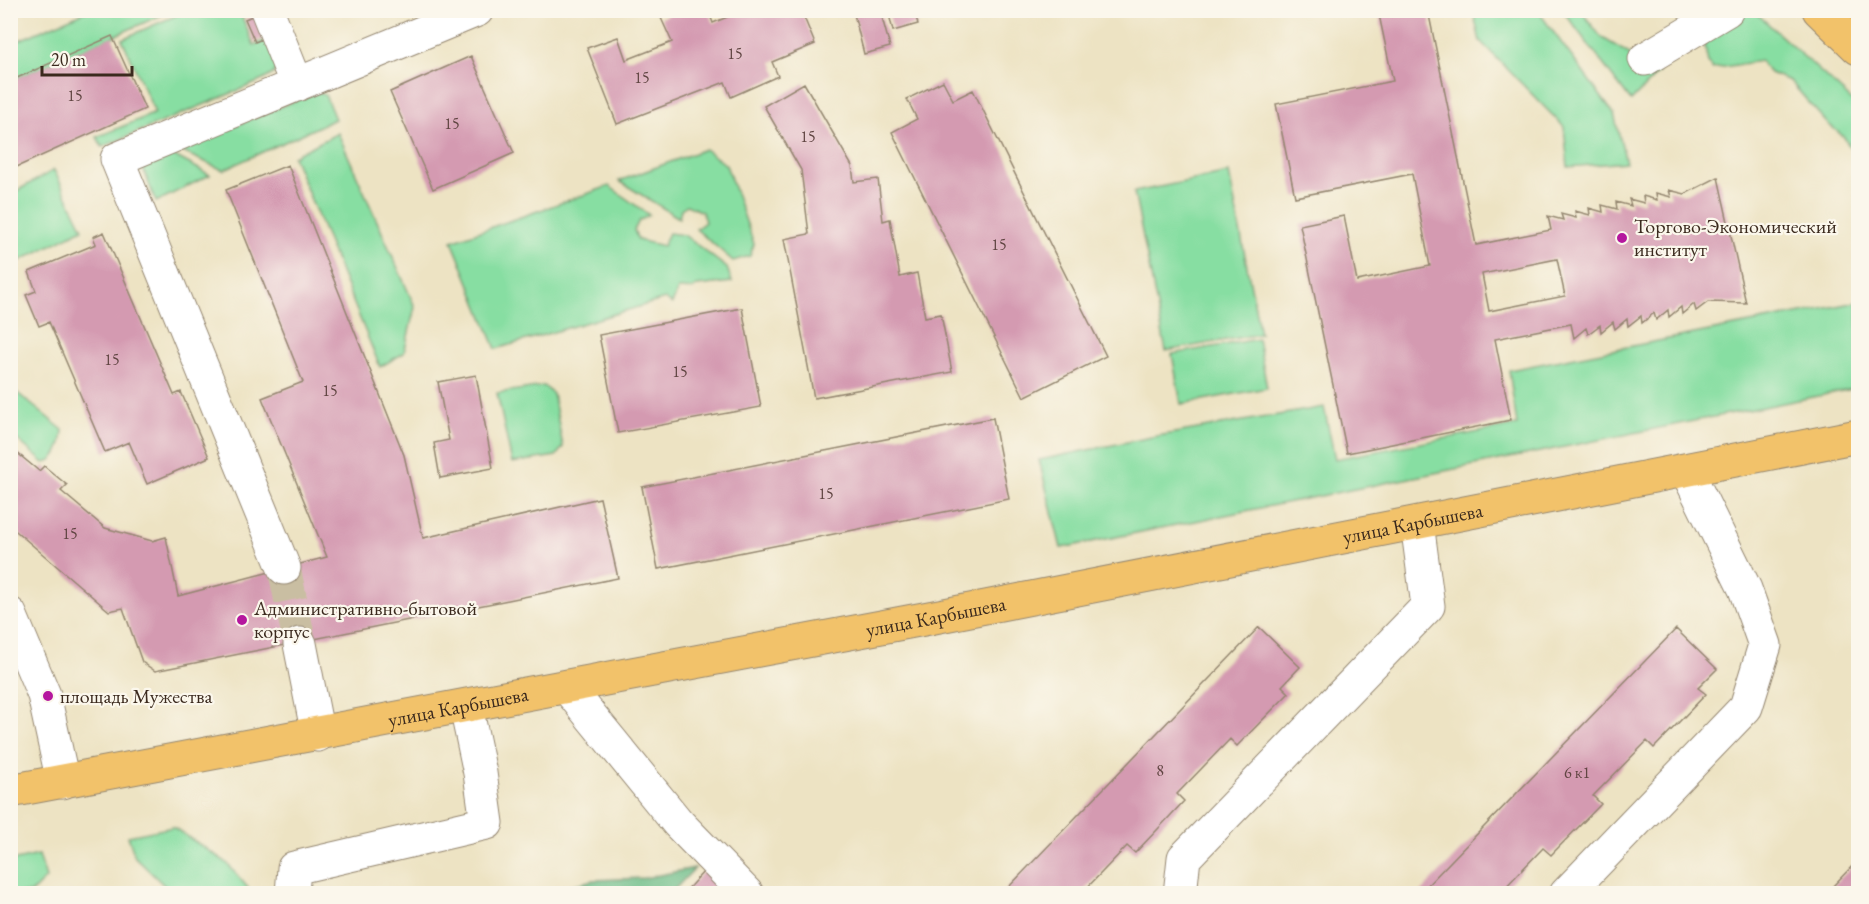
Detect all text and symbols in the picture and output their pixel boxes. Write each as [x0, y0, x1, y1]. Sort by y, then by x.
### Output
scale bar [42, 39, 132, 77]
house number: 15 [727, 43, 743, 64]
text: 20 m [51, 48, 86, 71]
house number: 15 [634, 67, 650, 88]
house number: 15 [67, 85, 83, 106]
house number: 15 [444, 113, 460, 134]
house number: 15 [800, 126, 816, 147]
place label: Торгово-Экономический институт [1634, 213, 1837, 262]
marker: Торгово-Экономический институт [1615, 231, 1629, 245]
house number: 15 [991, 234, 1007, 255]
house number: 15 [104, 349, 120, 370]
house number: 15 [672, 361, 688, 382]
house number: 15 [322, 380, 338, 401]
house number: 15 [818, 483, 834, 504]
street label: улица Карбышева [1340, 497, 1485, 550]
house number: 15 [62, 523, 78, 544]
street label: улица Карбышева [863, 590, 1008, 643]
place label: Административно-бытовой корпус [253, 595, 477, 644]
marker: Административно-бытовой корпус [235, 613, 249, 627]
street label: улица Карбышева [386, 681, 530, 733]
place label: площадь Мужества [60, 683, 213, 709]
marker: площадь Мужества [41, 689, 55, 703]
house number: 8 [1156, 760, 1164, 781]
house number: 6 к1 [1564, 762, 1590, 783]

